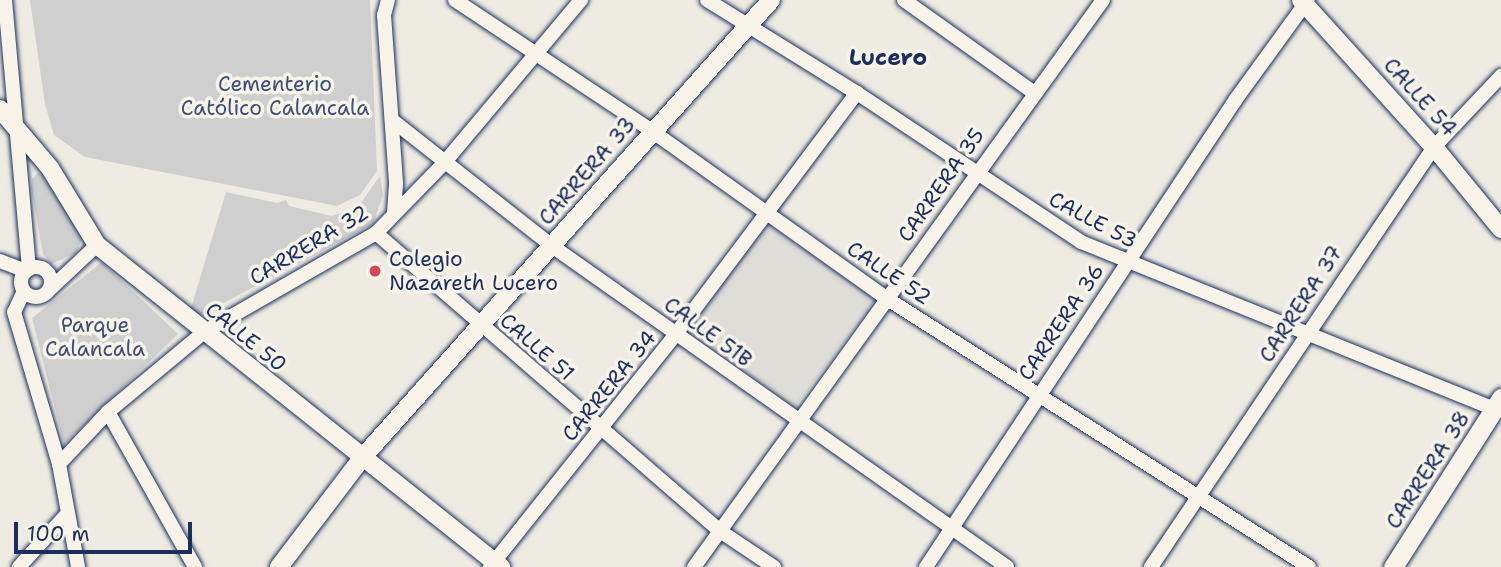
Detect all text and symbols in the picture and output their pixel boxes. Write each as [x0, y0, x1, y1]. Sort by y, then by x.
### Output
district label: Lucero [849, 43, 927, 71]
street label: CALLE 54 [1378, 53, 1462, 141]
park label: Cementerio Católico Calancala [181, 71, 369, 121]
street label: CARRERA 33 [533, 112, 641, 230]
street label: CARRERA 35 [892, 123, 990, 247]
street label: CALLE 53 [1045, 186, 1141, 254]
street label: CARRERA 32 [245, 200, 373, 290]
street label: CALLE 52 [842, 236, 936, 310]
street label: CARRERA 37 [1254, 241, 1348, 367]
place label: Colegio Nazareth Lucero [389, 246, 558, 296]
street label: CARRERA 36 [1013, 259, 1109, 385]
marker: Colegio Nazareth Lucero [367, 263, 383, 279]
street label: CALLE 51B [659, 292, 757, 372]
street label: CALLE 50 [200, 297, 292, 377]
street label: CALLE 51 [495, 308, 579, 386]
park label: Parque Calancala [45, 312, 145, 362]
street label: CARRERA 34 [557, 326, 661, 446]
street label: CARRERA 38 [1381, 406, 1475, 534]
scale bar [18, 508, 196, 552]
text: 100 m [27, 520, 90, 548]

